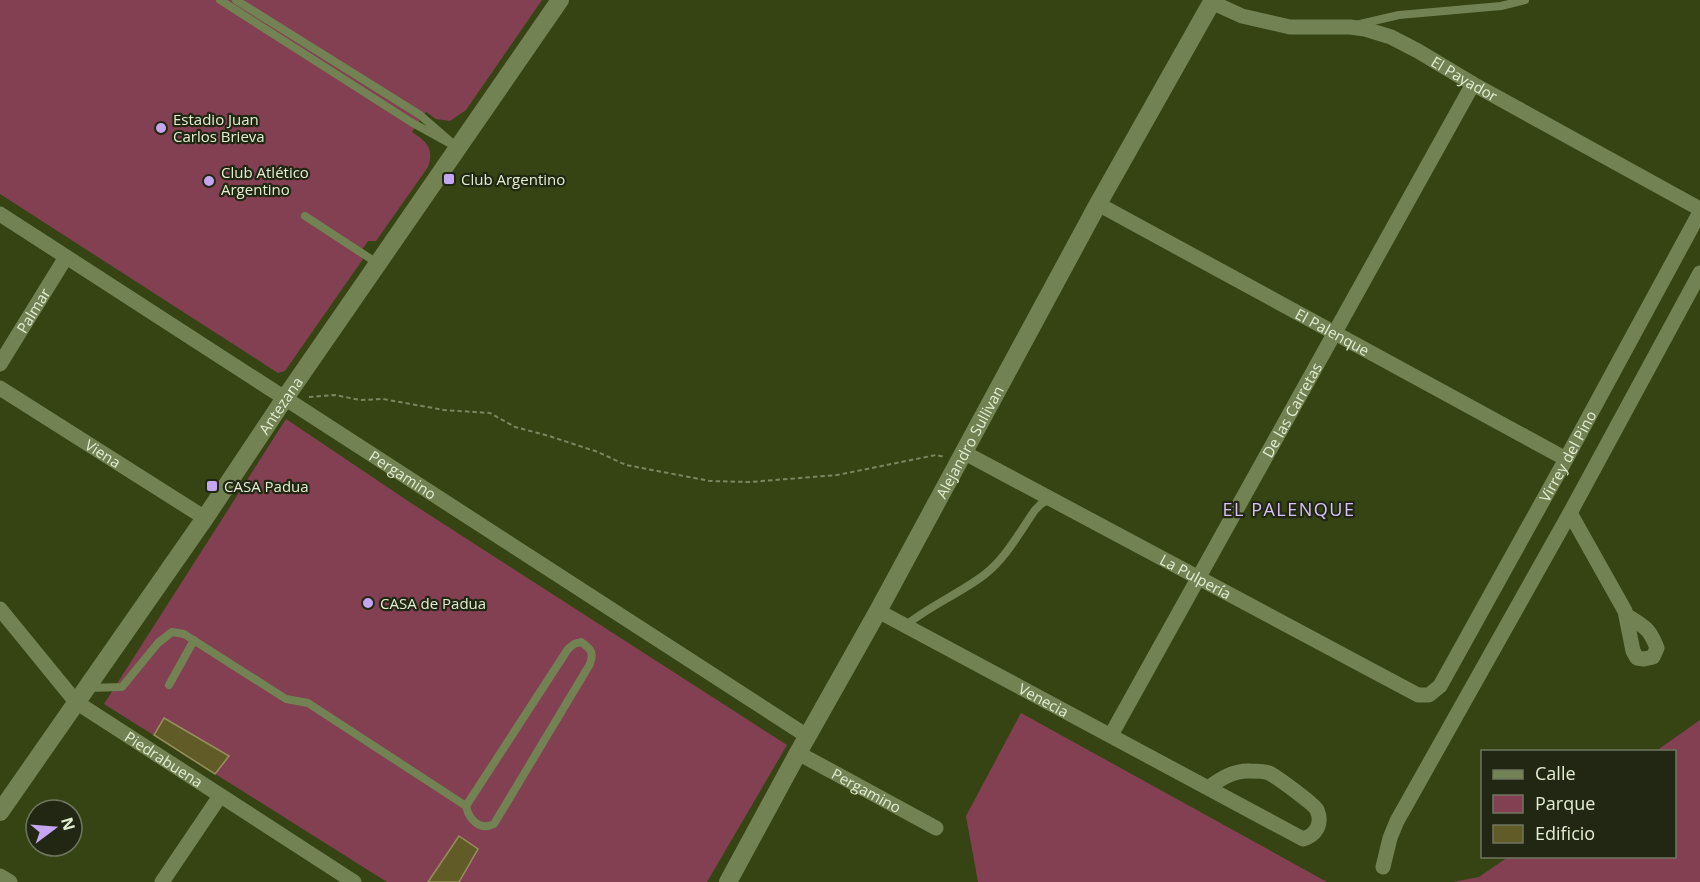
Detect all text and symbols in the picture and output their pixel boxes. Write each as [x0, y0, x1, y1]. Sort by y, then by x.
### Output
street label: El Payador [1428, 51, 1501, 106]
place label: Estadio Juan Carlos Brieva [173, 109, 265, 146]
marker: Estadio Juan Carlos Brieva [154, 121, 168, 135]
place label: Club Atlético Argentino [221, 162, 309, 199]
place label: Club Argentino [461, 169, 565, 189]
marker: Club Argentino [442, 172, 456, 186]
marker: Club Atlético Argentino [202, 174, 216, 188]
street label: Palmar [12, 284, 55, 337]
street label: El Palenque [1292, 303, 1373, 360]
street label: De las Carretas [1257, 359, 1326, 461]
street label: Antezana [254, 373, 307, 438]
street label: Alejandro Sullivan [931, 382, 1008, 502]
street label: Virrey del Pino [1534, 407, 1601, 505]
street label: Viena [81, 435, 125, 472]
street label: Pergamino [366, 446, 440, 504]
place label: CASA Padua [224, 476, 309, 496]
marker: CASA Padua [205, 479, 219, 493]
district label: EL PALENQUE [1223, 497, 1355, 521]
street label: La Pulpería [1157, 549, 1235, 604]
place label: CASA de Padua [380, 593, 486, 613]
marker: CASA de Padua [361, 596, 375, 610]
street label: Venecia [1015, 678, 1072, 722]
street label: Piedrabuena [121, 726, 207, 792]
legend [1481, 750, 1676, 858]
text: Calle [1535, 761, 1576, 785]
street label: Pergamino [828, 763, 905, 817]
text: Parque [1535, 791, 1595, 815]
north arrow [24, 798, 84, 858]
text: N [56, 815, 81, 833]
text: Edificio [1535, 821, 1595, 845]

